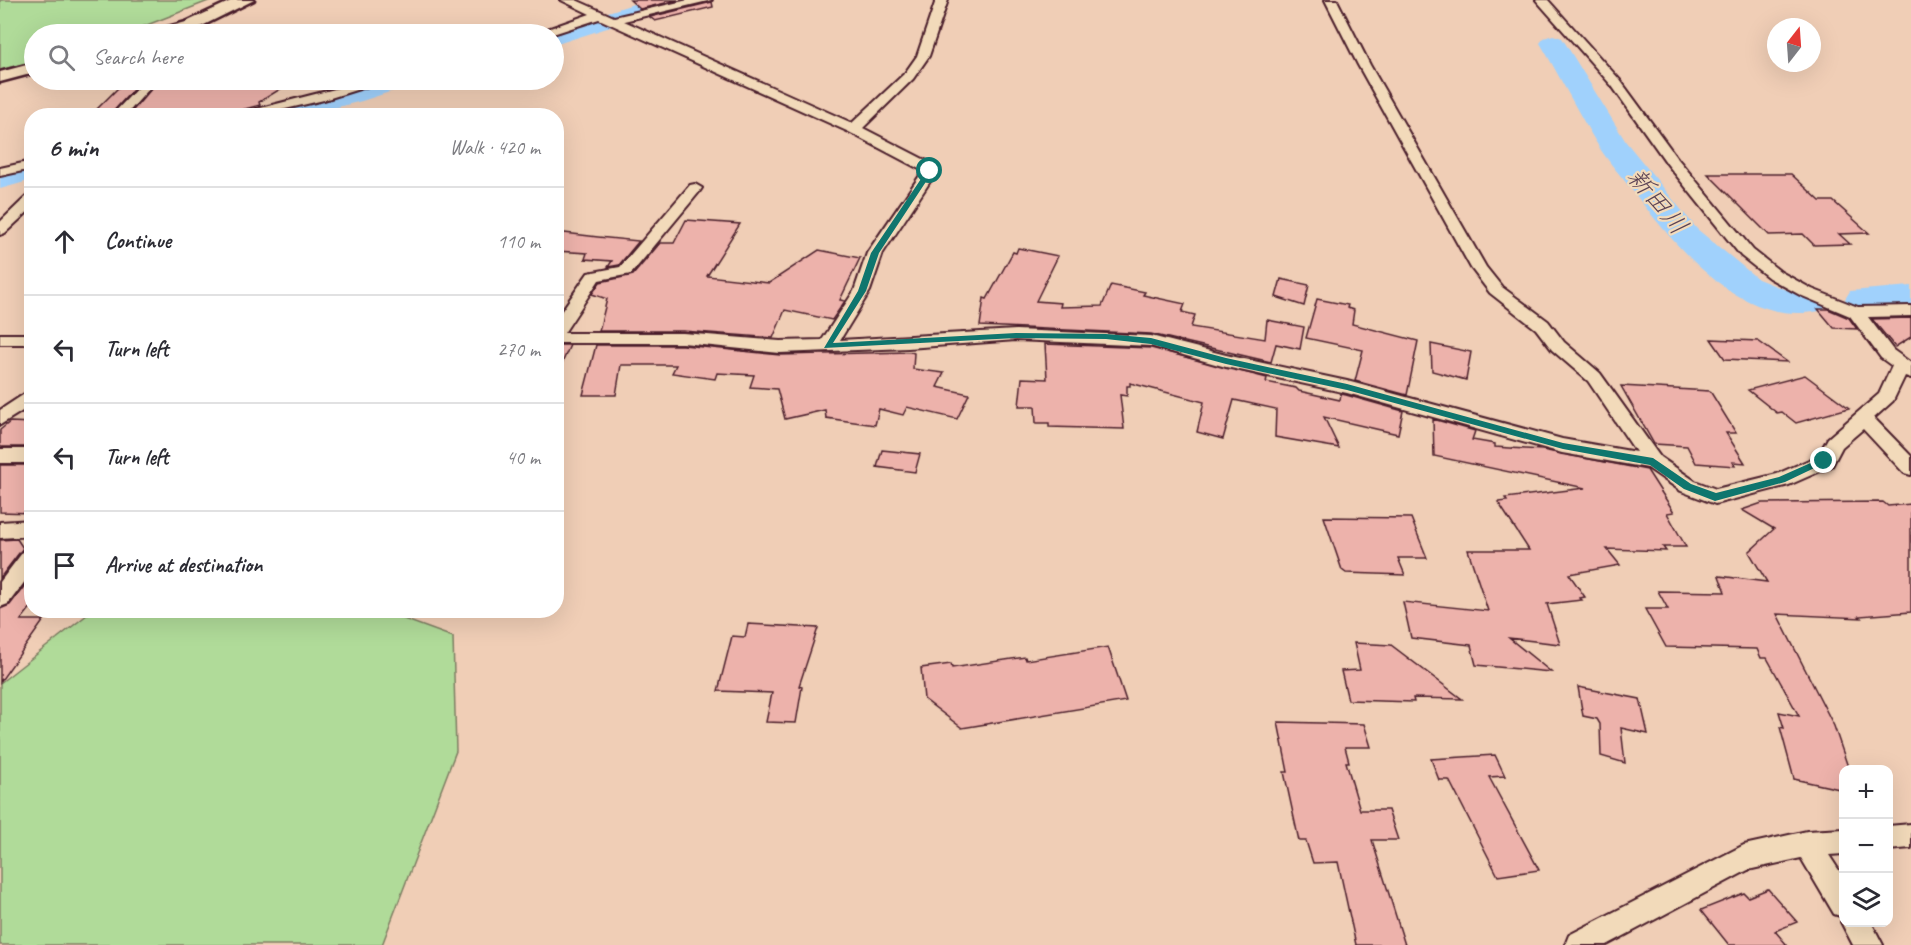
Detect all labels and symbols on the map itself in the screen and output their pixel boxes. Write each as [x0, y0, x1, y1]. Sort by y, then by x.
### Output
north arrow [1767, 18, 1821, 72]
route start [916, 157, 942, 183]
water label: 新田川 [1620, 161, 1695, 242]
route end [1810, 447, 1836, 473]

